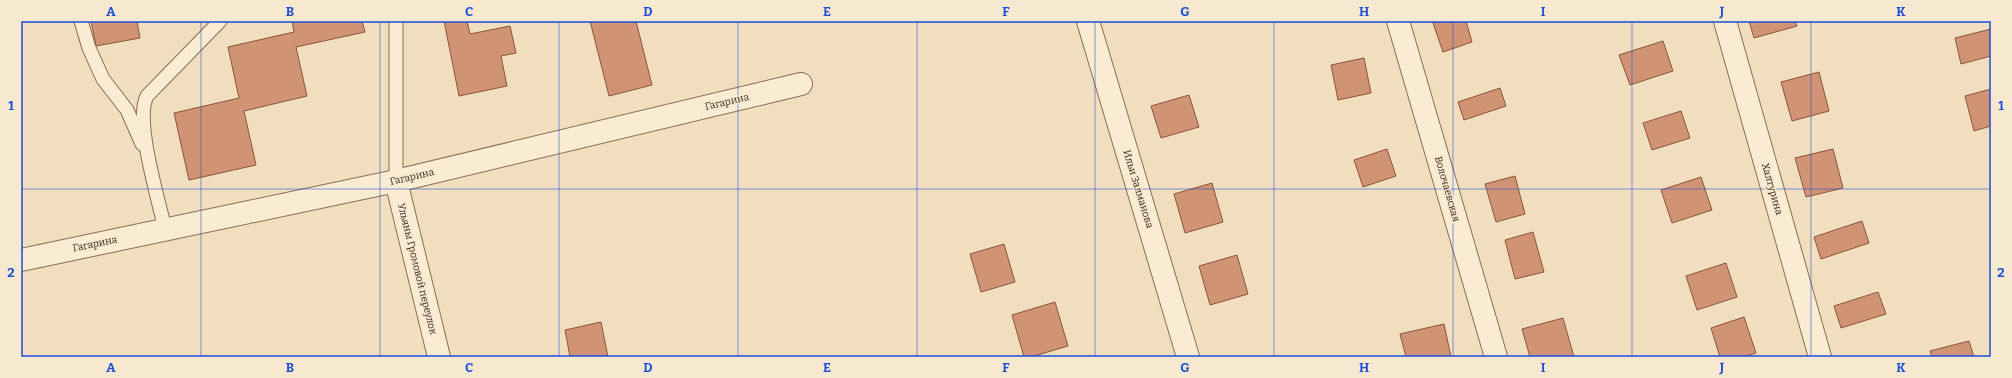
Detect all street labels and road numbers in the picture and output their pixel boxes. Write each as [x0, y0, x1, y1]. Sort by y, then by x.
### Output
street label: Гагарина [704, 91, 751, 113]
street label: Ильи Залманова [1120, 148, 1156, 230]
street label: Волочаевская [1432, 155, 1462, 223]
street label: Халтурина [1759, 162, 1785, 217]
street label: Гагарина [389, 166, 436, 188]
street label: Ульяны Громовой переулок [395, 202, 439, 336]
street label: Гагарина [72, 233, 119, 255]

